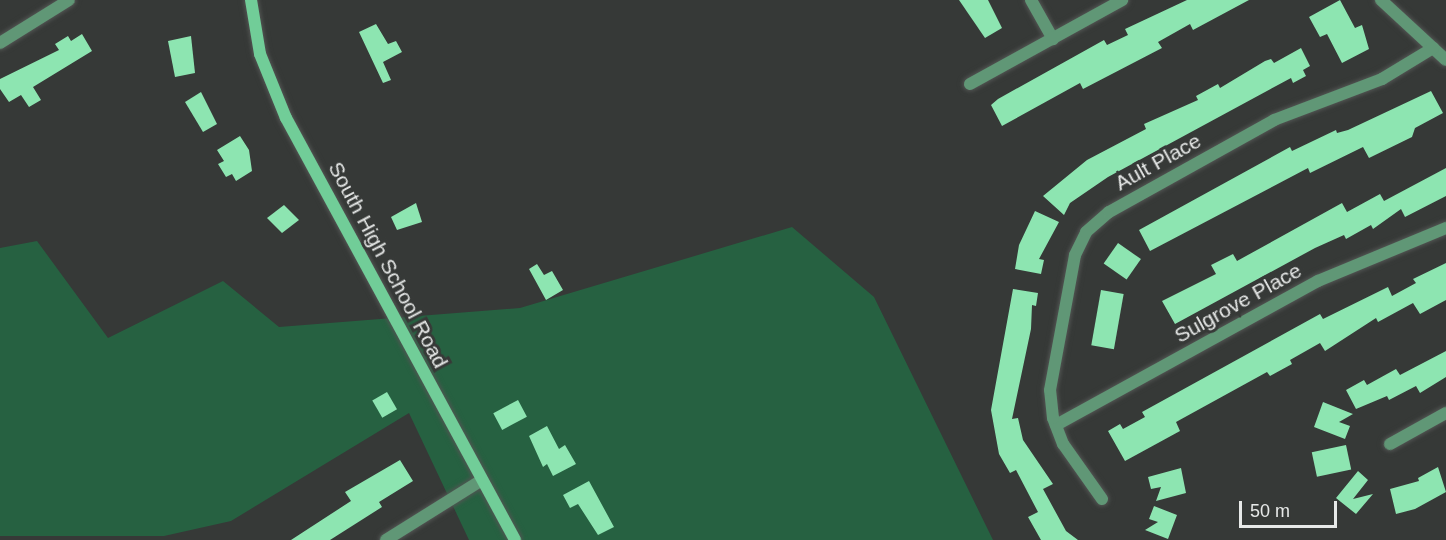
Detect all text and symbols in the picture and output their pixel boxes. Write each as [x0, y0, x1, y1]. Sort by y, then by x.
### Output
street label: Ault Place [1111, 128, 1205, 196]
street label: South High School Road [323, 158, 453, 372]
street label: Sulgrove Place [1170, 258, 1306, 348]
scale bar [1242, 489, 1340, 527]
text: 50 m [1250, 501, 1290, 521]

